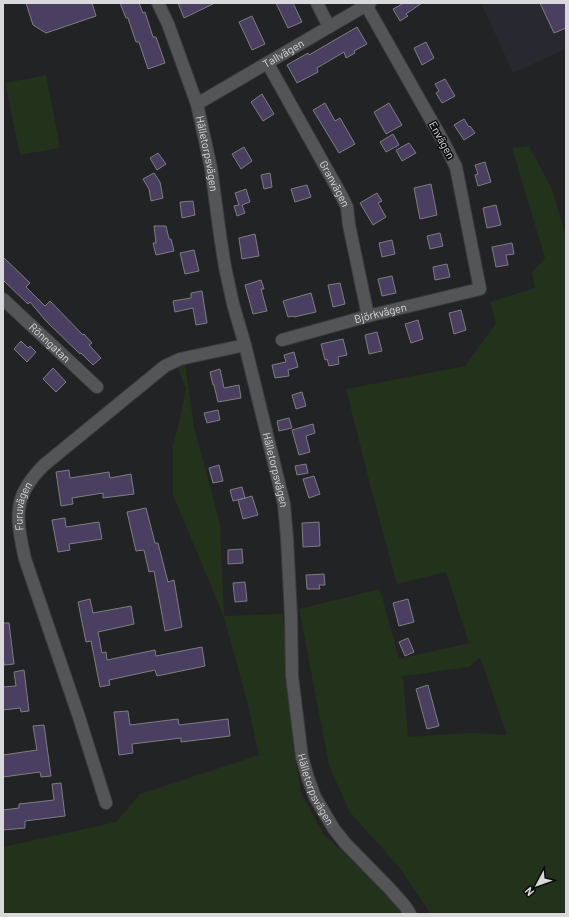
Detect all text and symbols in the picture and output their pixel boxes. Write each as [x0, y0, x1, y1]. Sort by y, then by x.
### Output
street label: Tallvägen [260, 36, 306, 70]
street label: Hälletorpsvägen [194, 114, 221, 192]
street label: Envägen [427, 119, 458, 161]
street label: Granvägen [317, 158, 353, 209]
street label: Björkvägen [353, 300, 408, 326]
street label: Rönngatan [27, 320, 73, 365]
street label: Hälletorpsvägen [261, 431, 291, 508]
street label: Furuvägen [12, 479, 34, 532]
street label: Hälletorpsvägen [295, 752, 337, 827]
north arrow [517, 865, 557, 905]
text: N [522, 885, 536, 899]

